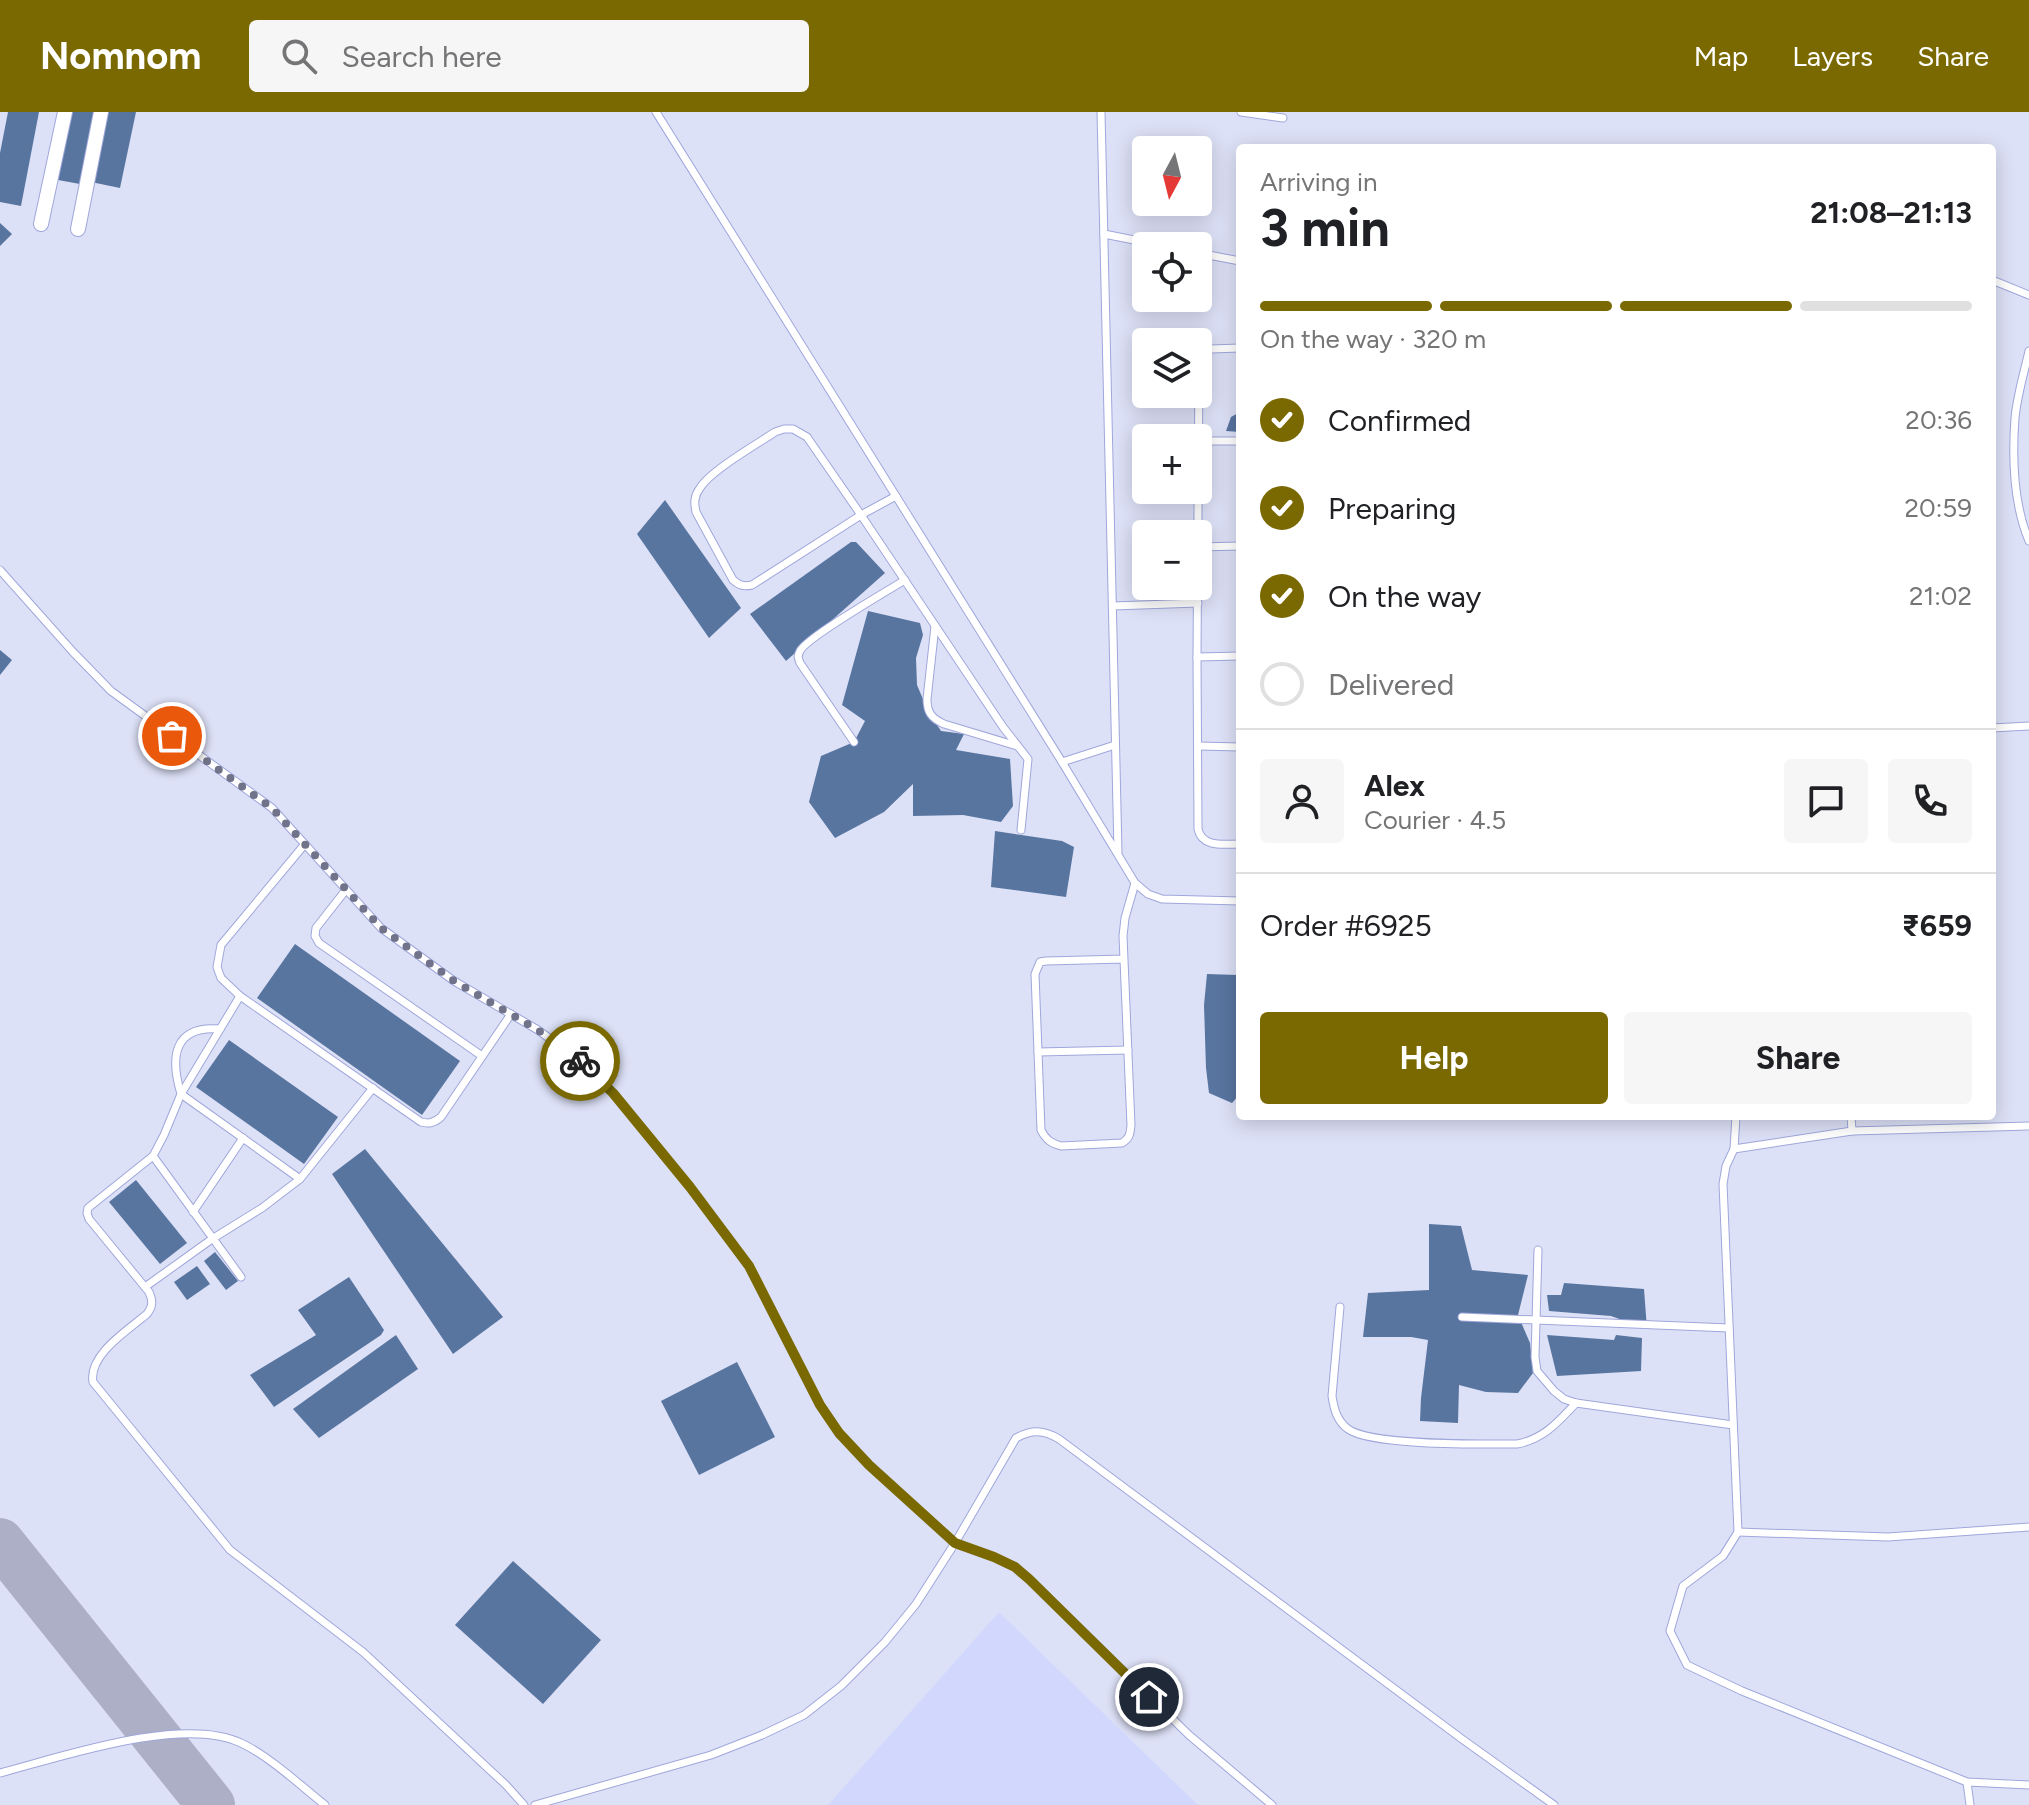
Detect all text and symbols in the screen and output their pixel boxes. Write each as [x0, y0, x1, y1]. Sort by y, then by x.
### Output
search box [249, 20, 809, 92]
text: Nomnom [40, 33, 201, 79]
icon: search [277, 34, 321, 78]
text: Search here [341, 38, 502, 75]
text: Map [1694, 39, 1748, 73]
text: Layers [1792, 39, 1873, 73]
text: Share [1917, 39, 1989, 73]
north arrow [1132, 136, 1212, 216]
map controls [1132, 136, 1212, 600]
text: Arriving in [1260, 166, 1378, 198]
text: 21:08–21:13 [1810, 194, 1972, 231]
text: 3 min [1260, 197, 1390, 259]
button: locate [1132, 232, 1212, 312]
text: On the way · 320 m [1260, 323, 1486, 355]
button: layers [1132, 328, 1212, 408]
icon: check [1260, 398, 1304, 442]
text: Confirmed [1328, 402, 1471, 439]
text: 20:36 [1905, 404, 1972, 436]
button: + [1132, 424, 1212, 504]
icon: check [1260, 486, 1304, 530]
text: Preparing [1328, 490, 1456, 527]
text: 20:59 [1905, 492, 1972, 524]
button: − [1132, 520, 1212, 600]
icon: check [1260, 574, 1304, 618]
text: On the way [1328, 578, 1481, 615]
text: 21:02 [1909, 580, 1972, 612]
text: Delivered [1328, 666, 1454, 703]
pin [138, 702, 206, 770]
icon: bag [150, 714, 194, 758]
button: person [1260, 759, 1344, 843]
button: chat [1784, 759, 1868, 843]
button: phone [1888, 759, 1972, 843]
text: Alex [1364, 767, 1425, 804]
text: Courier · 4.5 [1364, 804, 1506, 836]
text: Order #6925 [1260, 907, 1432, 944]
text: ₹659 [1902, 907, 1972, 944]
button: Help [1260, 1012, 1608, 1104]
button: Share [1624, 1012, 1972, 1104]
courier [540, 1021, 620, 1101]
icon: bike [558, 1039, 602, 1083]
pin [1115, 1663, 1183, 1731]
icon: home [1127, 1675, 1171, 1719]

